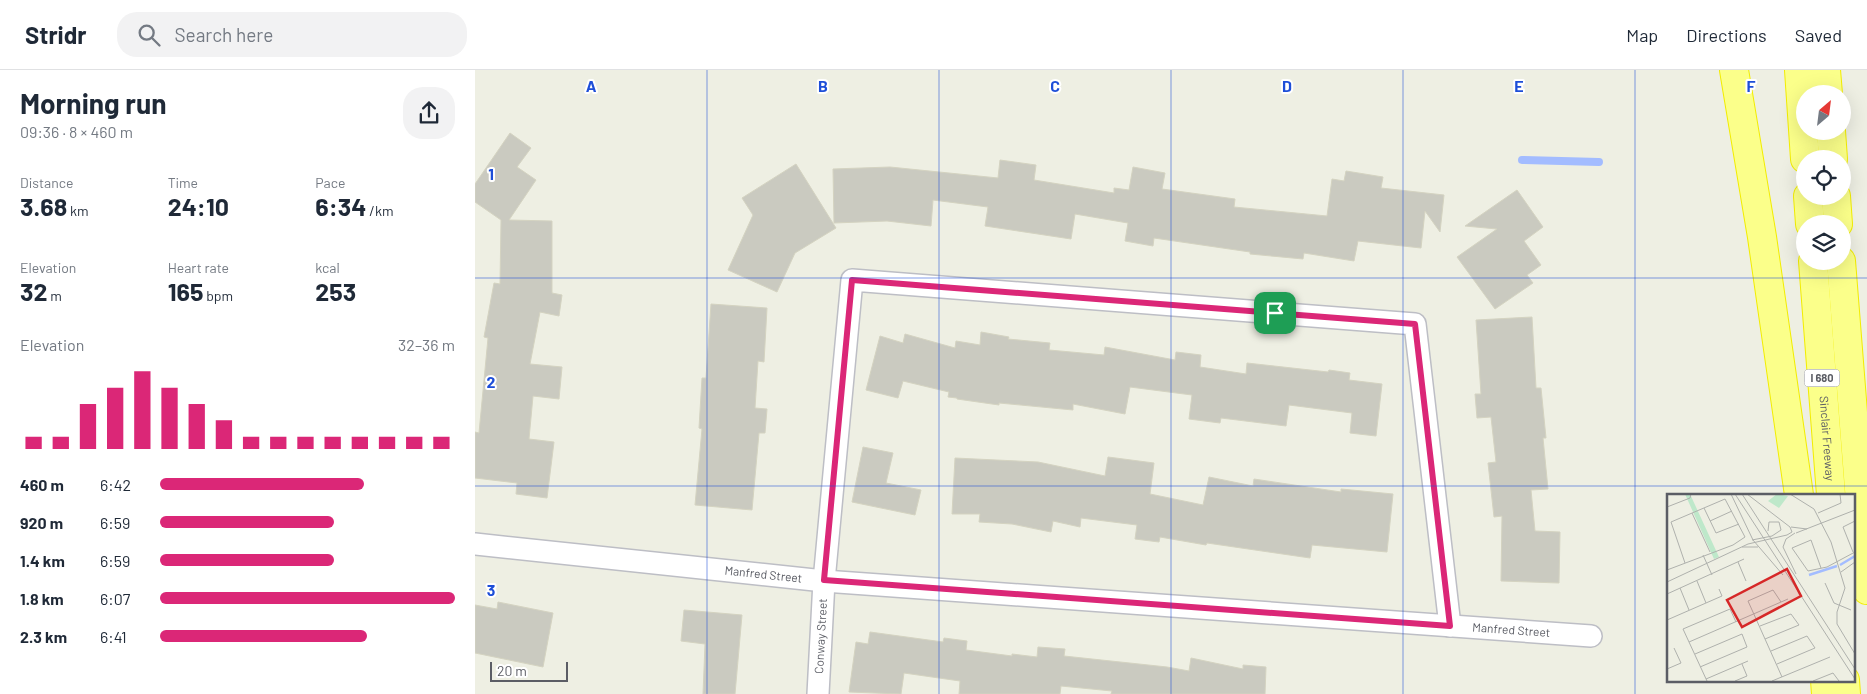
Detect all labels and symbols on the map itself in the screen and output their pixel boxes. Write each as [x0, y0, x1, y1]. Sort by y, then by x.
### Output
text: A [586, 76, 597, 95]
text: B [818, 76, 828, 95]
text: C [1050, 76, 1060, 95]
text: D [1282, 76, 1292, 95]
text: E [1514, 76, 1524, 95]
text: F [1747, 76, 1756, 95]
north arrow [1796, 85, 1851, 140]
text: 1 [488, 164, 494, 183]
pin [1254, 292, 1296, 334]
road number: I 680 [1805, 370, 1839, 386]
text: 2 [487, 372, 496, 391]
street label: Sinclair Freeway [1817, 395, 1838, 482]
inset map [1667, 494, 1855, 682]
street label: Manfred Street [724, 563, 803, 585]
text: 3 [487, 580, 495, 599]
street label: Conway Street [811, 598, 829, 674]
street label: Manfred Street [1472, 620, 1551, 639]
scale bar [490, 659, 567, 682]

